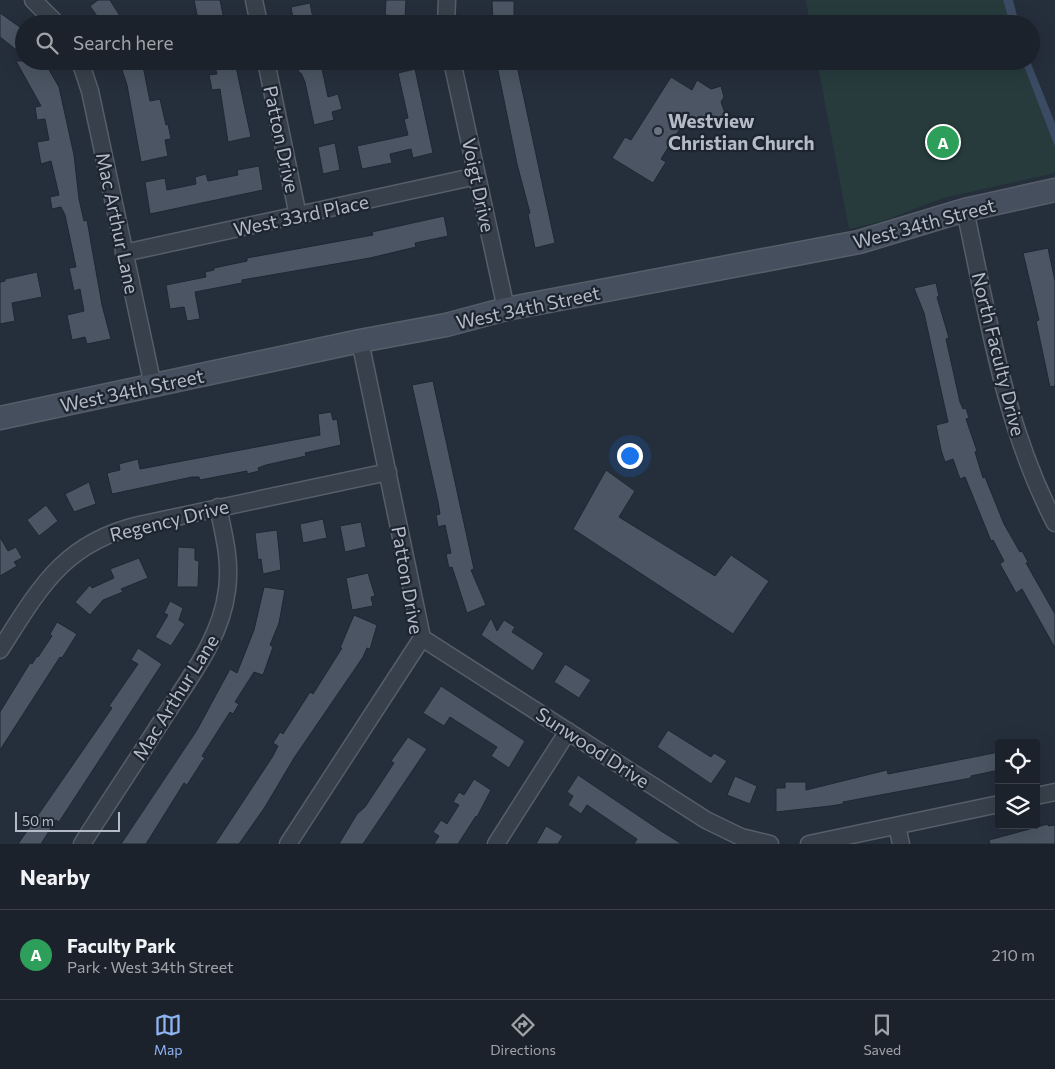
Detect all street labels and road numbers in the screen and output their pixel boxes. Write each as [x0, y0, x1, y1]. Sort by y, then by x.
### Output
street label: Patton Drive [259, 83, 305, 195]
street label: Voigt Drive [458, 136, 500, 234]
street label: Mac Arthur Lane [92, 150, 144, 296]
street label: West 33rd Place [231, 189, 371, 241]
street label: West 34th Street [850, 193, 998, 253]
street label: North Faculty Drive [968, 270, 1030, 438]
street label: West 34th Street [454, 280, 602, 333]
street label: West 34th Street [58, 363, 206, 416]
street label: Regency Drive [107, 494, 231, 546]
street label: Patton Drive [387, 524, 429, 636]
street label: Mac Arthur Lane [127, 630, 223, 764]
street label: Sunwood Drive [532, 702, 654, 792]

